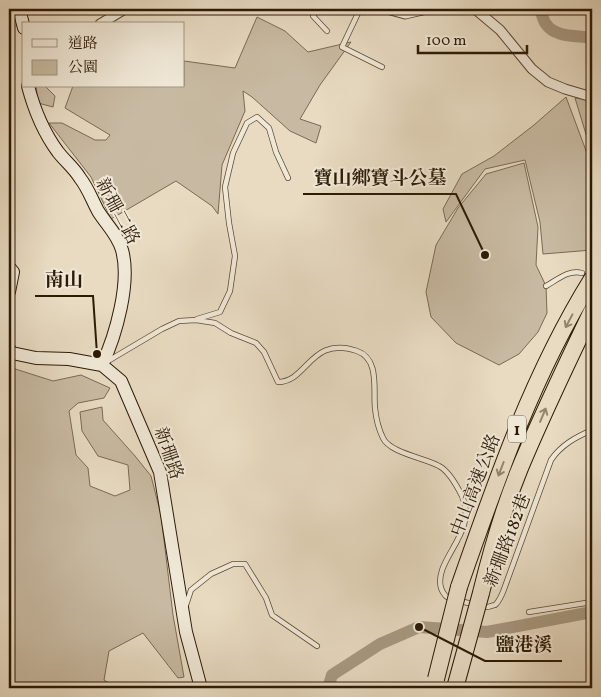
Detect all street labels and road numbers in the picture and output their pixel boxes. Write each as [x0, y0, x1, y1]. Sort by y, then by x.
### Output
street label: 新珊二路 [89, 174, 145, 249]
road number: 1 [508, 416, 526, 442]
street label: 新珊路 [147, 424, 188, 483]
street label: 中山高速公路 [445, 431, 507, 540]
street label: 新珊路182巷 [479, 490, 538, 591]

